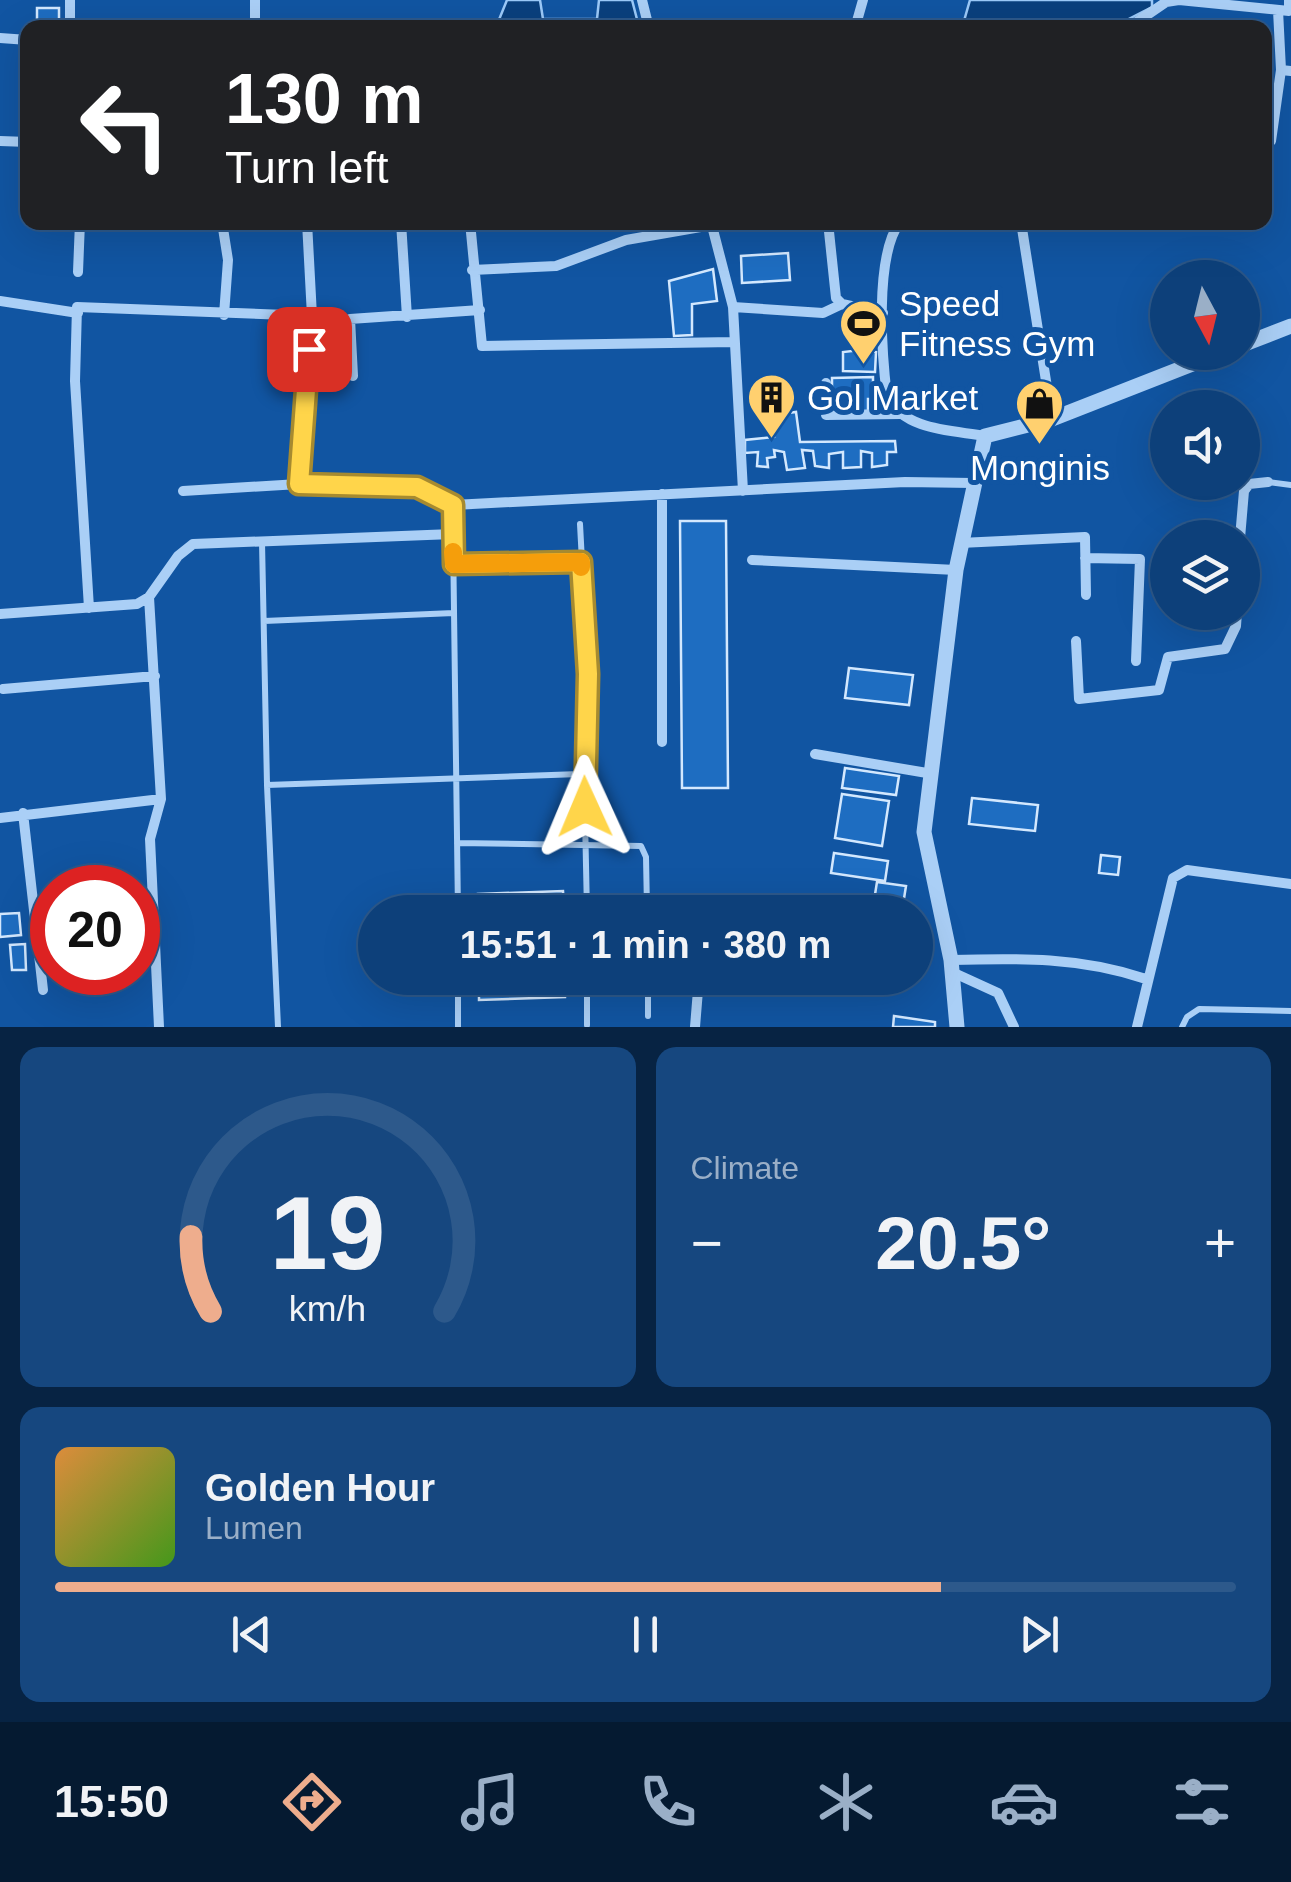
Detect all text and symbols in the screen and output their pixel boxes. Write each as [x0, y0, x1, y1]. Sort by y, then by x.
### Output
icon: left [60, 60, 190, 190]
text: 130 m [225, 60, 423, 138]
text: Turn left [225, 142, 388, 193]
north arrow [1150, 260, 1260, 370]
map controls [1150, 260, 1260, 630]
place label: Speed Fitness Gym [899, 284, 1095, 363]
sports icon: Speed Fitness Gym [838, 298, 890, 366]
pin [267, 307, 352, 392]
icon: arrive [282, 322, 337, 377]
building icon: Gol Market [746, 372, 798, 440]
place label: Gol Market [807, 378, 978, 417]
shop icon: Monginis [1014, 378, 1066, 446]
button: sound [1150, 390, 1260, 500]
place label: Monginis [970, 448, 1110, 487]
button: layers [1150, 520, 1260, 630]
position arrow [533, 755, 637, 859]
speed limit sign: 20 [30, 865, 160, 995]
text: 15:51 · 1 min · 380 m [460, 924, 831, 966]
text: Climate [691, 1150, 799, 1186]
text: 19 [270, 1175, 386, 1291]
text: 20.5° [875, 1201, 1051, 1285]
text: − [691, 1212, 723, 1274]
text: + [1204, 1212, 1236, 1274]
text: km/h [289, 1289, 366, 1329]
text: Golden Hour [205, 1467, 435, 1509]
text: Lumen [205, 1510, 303, 1546]
icon: previous [224, 1607, 279, 1662]
icon: pause [618, 1607, 673, 1662]
icon: next [1012, 1607, 1067, 1662]
icon: directions [277, 1767, 347, 1837]
icon: music [455, 1767, 525, 1837]
icon: phone [633, 1767, 703, 1837]
icon: climate [811, 1767, 881, 1837]
icon: car [989, 1767, 1059, 1837]
icon: filters [1167, 1767, 1237, 1837]
text: 15:50 [54, 1776, 169, 1827]

